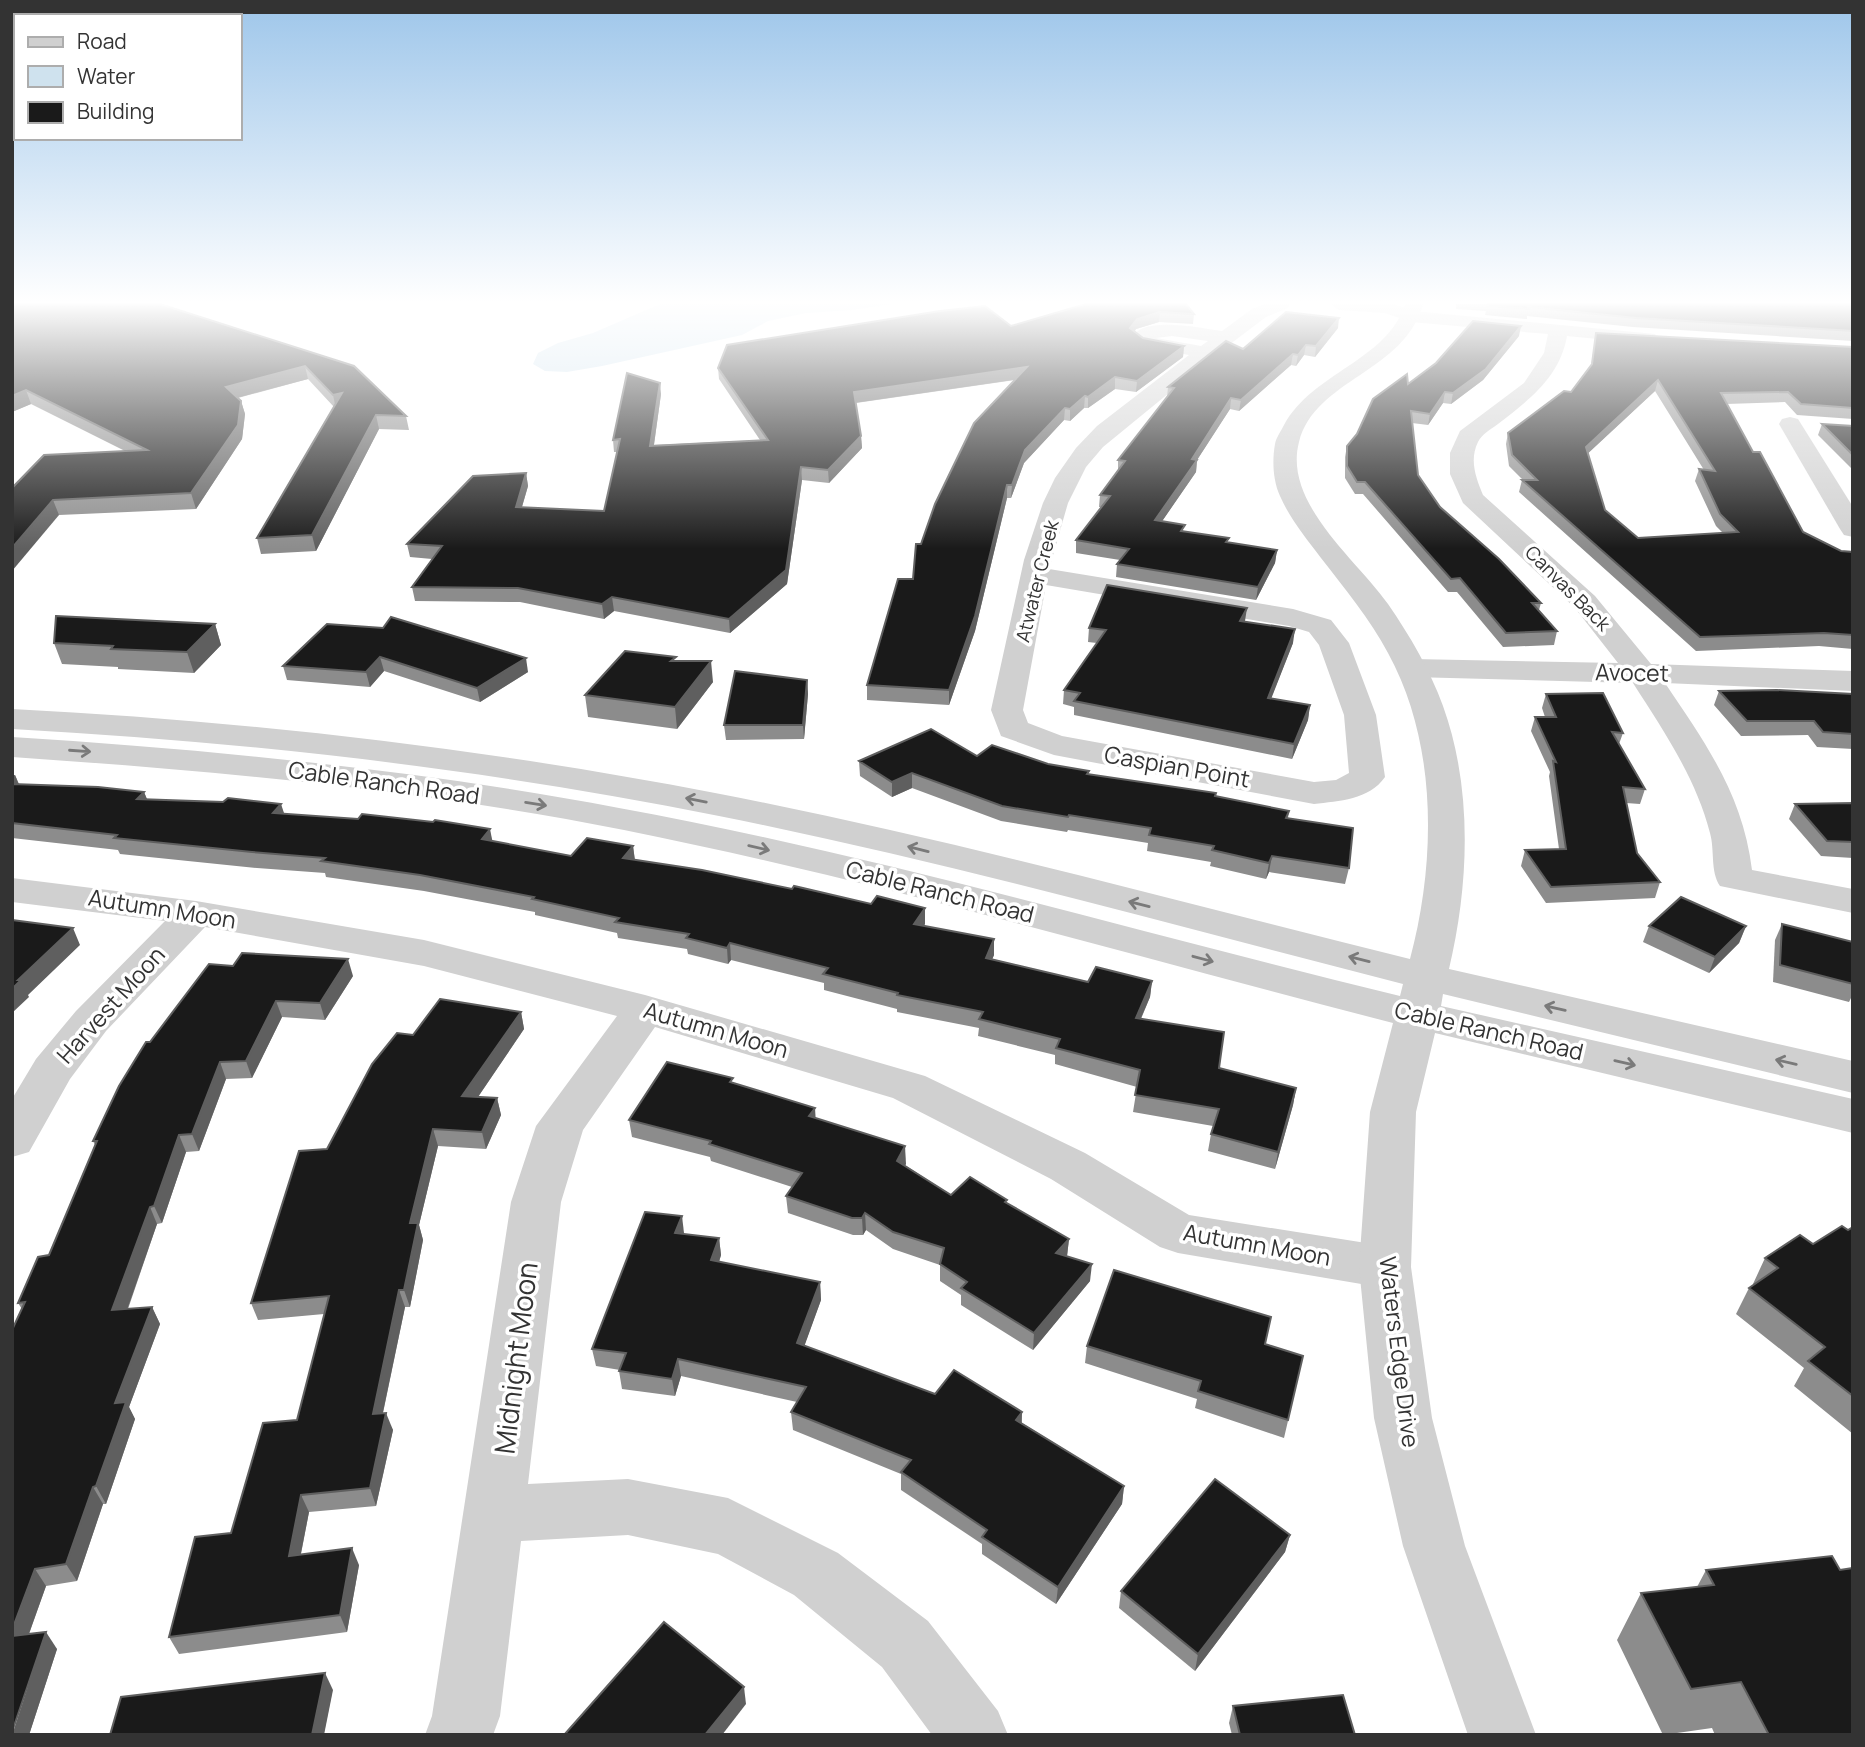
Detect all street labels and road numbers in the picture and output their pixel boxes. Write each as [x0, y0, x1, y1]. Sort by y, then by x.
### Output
street label: Atwater Creek [1009, 517, 1065, 645]
street label: Canvas Back [1520, 540, 1617, 637]
street label: Avocet [1595, 655, 1669, 689]
street label: Caspian Point [1102, 737, 1252, 795]
street label: Cable Ranch Road [287, 753, 482, 811]
street label: Cable Ranch Road [843, 852, 1038, 930]
street label: Autumn Moon [86, 881, 238, 935]
street label: Harvest Moon [49, 939, 172, 1070]
street label: Autumn Moon [640, 993, 792, 1065]
street label: Cable Ranch Road [1392, 993, 1587, 1067]
street label: Autumn Moon [1181, 1215, 1333, 1273]
street label: Waters Edge Drive [1372, 1255, 1428, 1449]
street label: Midnight Moon [484, 1260, 546, 1456]

